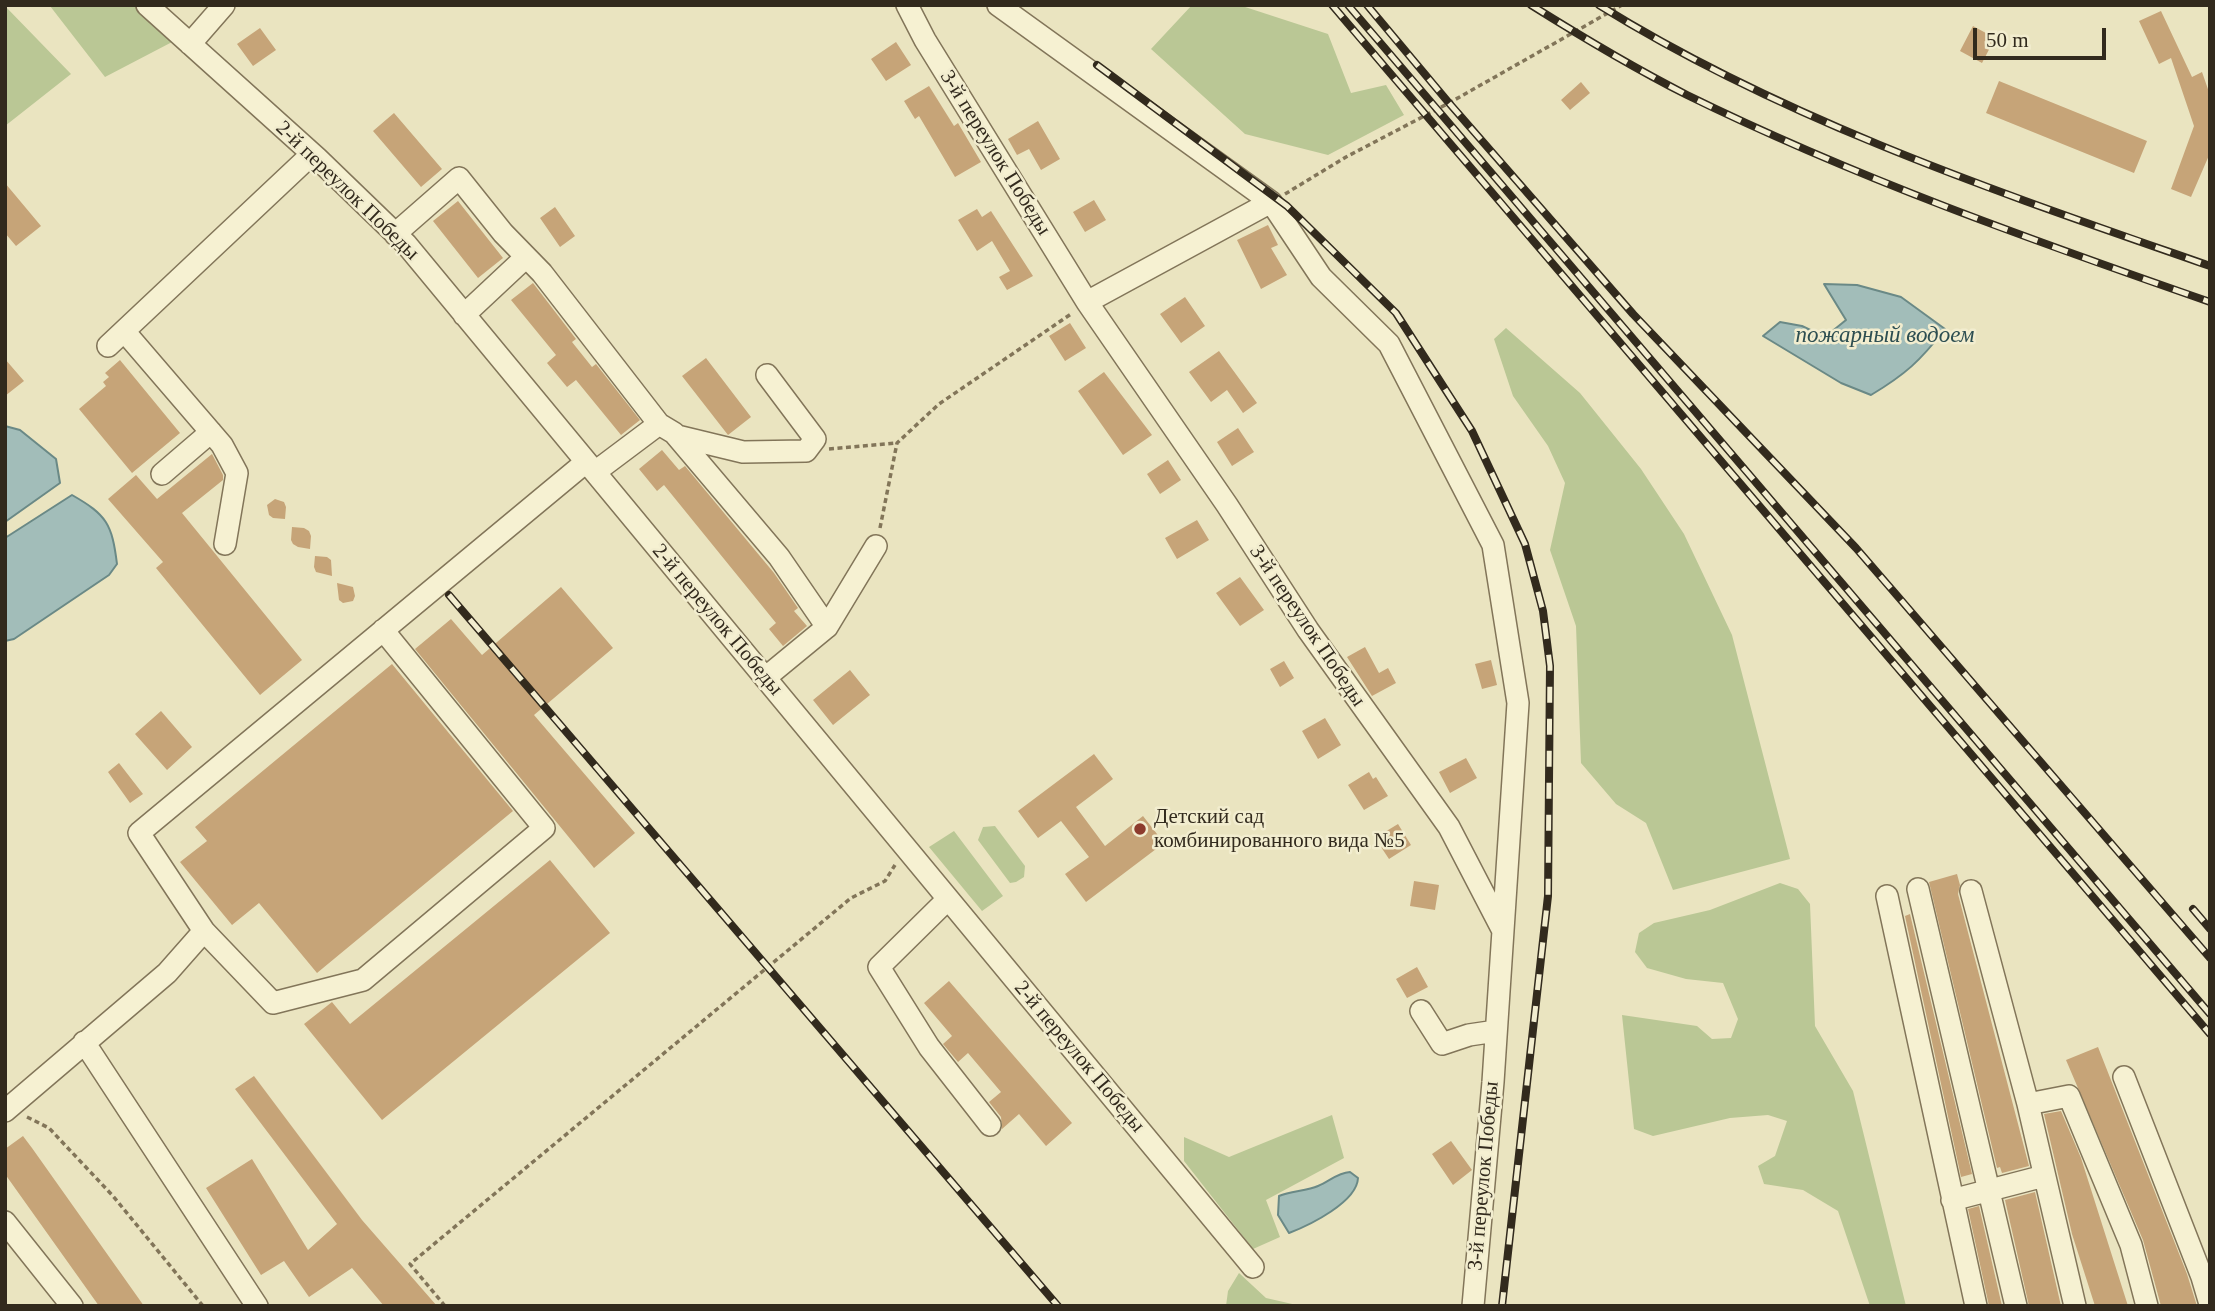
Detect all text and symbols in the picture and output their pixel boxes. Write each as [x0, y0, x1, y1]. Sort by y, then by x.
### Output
scale bar [1977, 14, 2110, 58]
text: 50 m [1986, 28, 2029, 52]
street label: 3-й переулок Победы [934, 66, 1056, 240]
street label: 2-й переулок Победы [270, 116, 424, 266]
water label: пожарный водоем [1795, 322, 1975, 350]
street label: 2-й переулок Победы [646, 539, 788, 701]
street label: 3-й переулок Победы [1243, 540, 1371, 712]
place label: Детский сад комбинированного вида №5 [1154, 804, 1405, 854]
marker: Детский сад комбинированного вида №5 [1132, 821, 1148, 837]
street label: 2-й переулок Победы [1008, 976, 1150, 1138]
street label: 3-й переулок Победы [1463, 1080, 1505, 1272]

